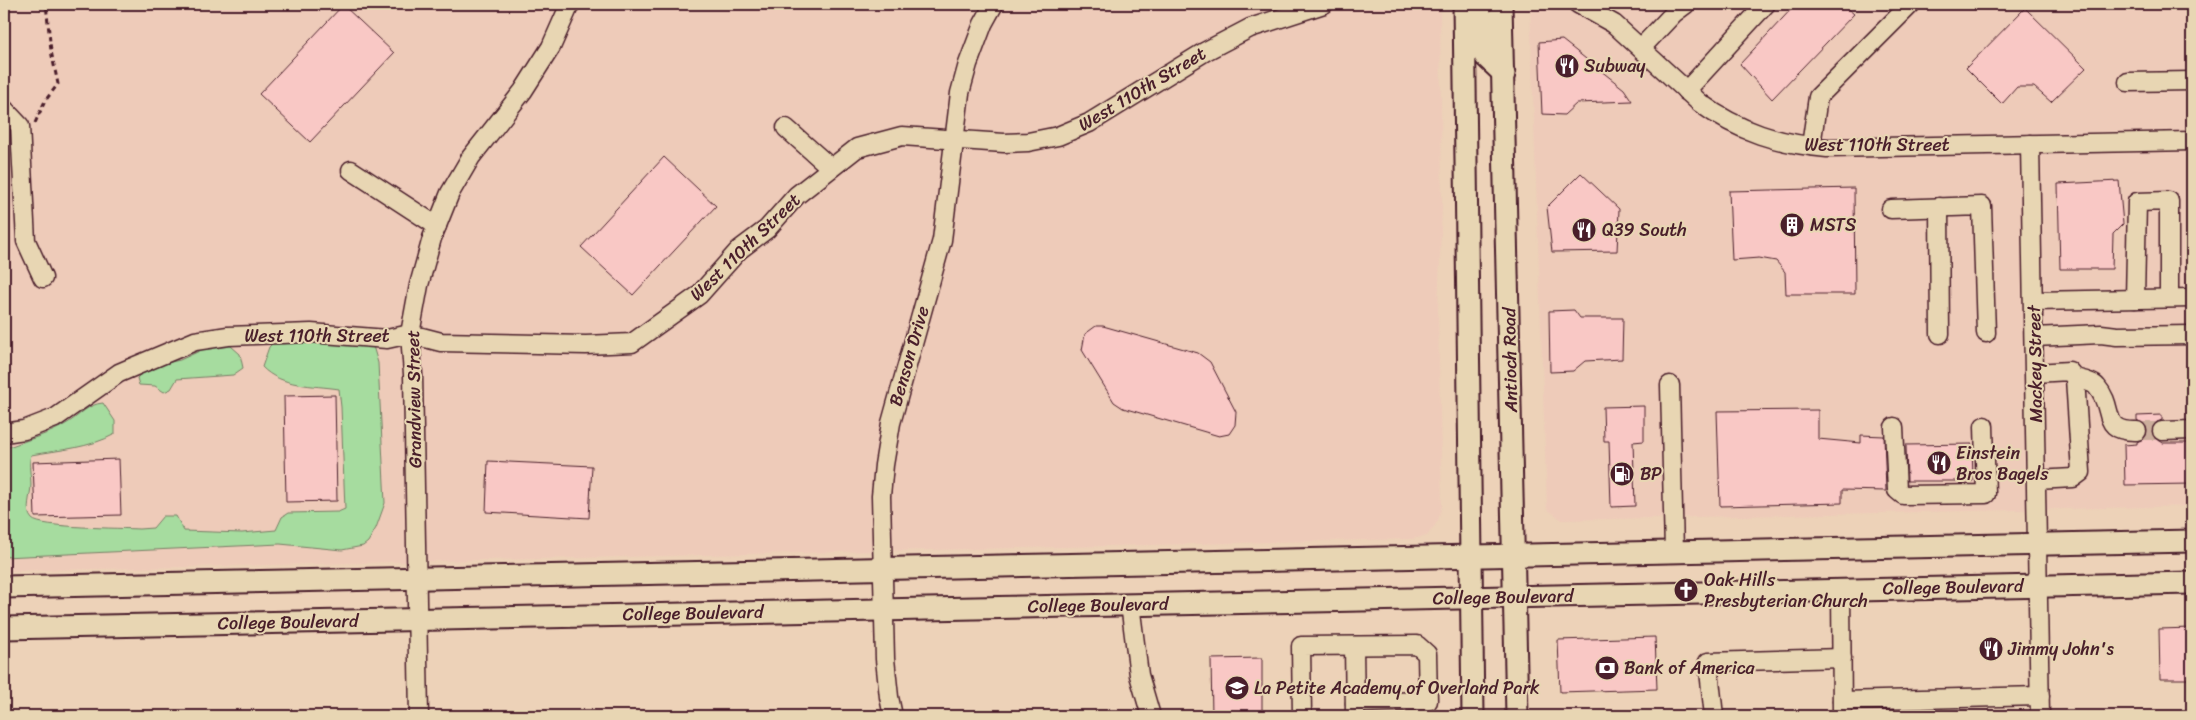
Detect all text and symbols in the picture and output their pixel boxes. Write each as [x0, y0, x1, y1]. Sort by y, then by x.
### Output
street label: West 110th Street [1072, 38, 1213, 140]
place label: Subway [1584, 50, 1646, 82]
restaurant icon: Subway [1554, 53, 1580, 79]
street label: West 110th Street [1804, 129, 1950, 161]
street label: West 110th Street [682, 185, 808, 309]
place label: MSTS [1810, 209, 1856, 241]
building icon: MSTS [1779, 212, 1805, 238]
place label: Q39 South [1602, 214, 1687, 246]
restaurant icon: Q39 South [1571, 217, 1597, 243]
street label: Benson Drive [879, 302, 939, 410]
street label: Mackey Street [2018, 304, 2052, 423]
street label: Antioch Road [1493, 306, 1527, 414]
street label: West 110th Street [244, 320, 390, 352]
street label: Grandview Street [397, 329, 431, 468]
place label: Einstein Bros Bagels [1956, 437, 2049, 490]
restaurant icon: Einstein Bros Bagels [1926, 450, 1952, 476]
place label: BP [1640, 458, 1662, 490]
fuel station icon: BP [1609, 461, 1635, 487]
place label: Oak Hills Presbyterian Church [1704, 564, 1868, 617]
street label: College Boulevard [1882, 570, 2025, 604]
church icon: Oak Hills Presbyterian Church [1673, 577, 1699, 603]
street label: College Boulevard [1432, 580, 1575, 614]
street label: College Boulevard [1027, 588, 1170, 622]
street label: College Boulevard [622, 596, 765, 630]
street label: College Boulevard [217, 605, 360, 639]
place label: Jimmy John's [2007, 633, 2114, 665]
restaurant icon: Jimmy John's [1978, 636, 2004, 662]
place label: Bank of America [1624, 652, 1756, 684]
bank icon: Bank of America [1594, 655, 1620, 681]
place label: La Petite Academy of Overland Park [1254, 672, 1540, 704]
school or university icon: La Petite Academy of Overland Park [1224, 675, 1250, 701]

